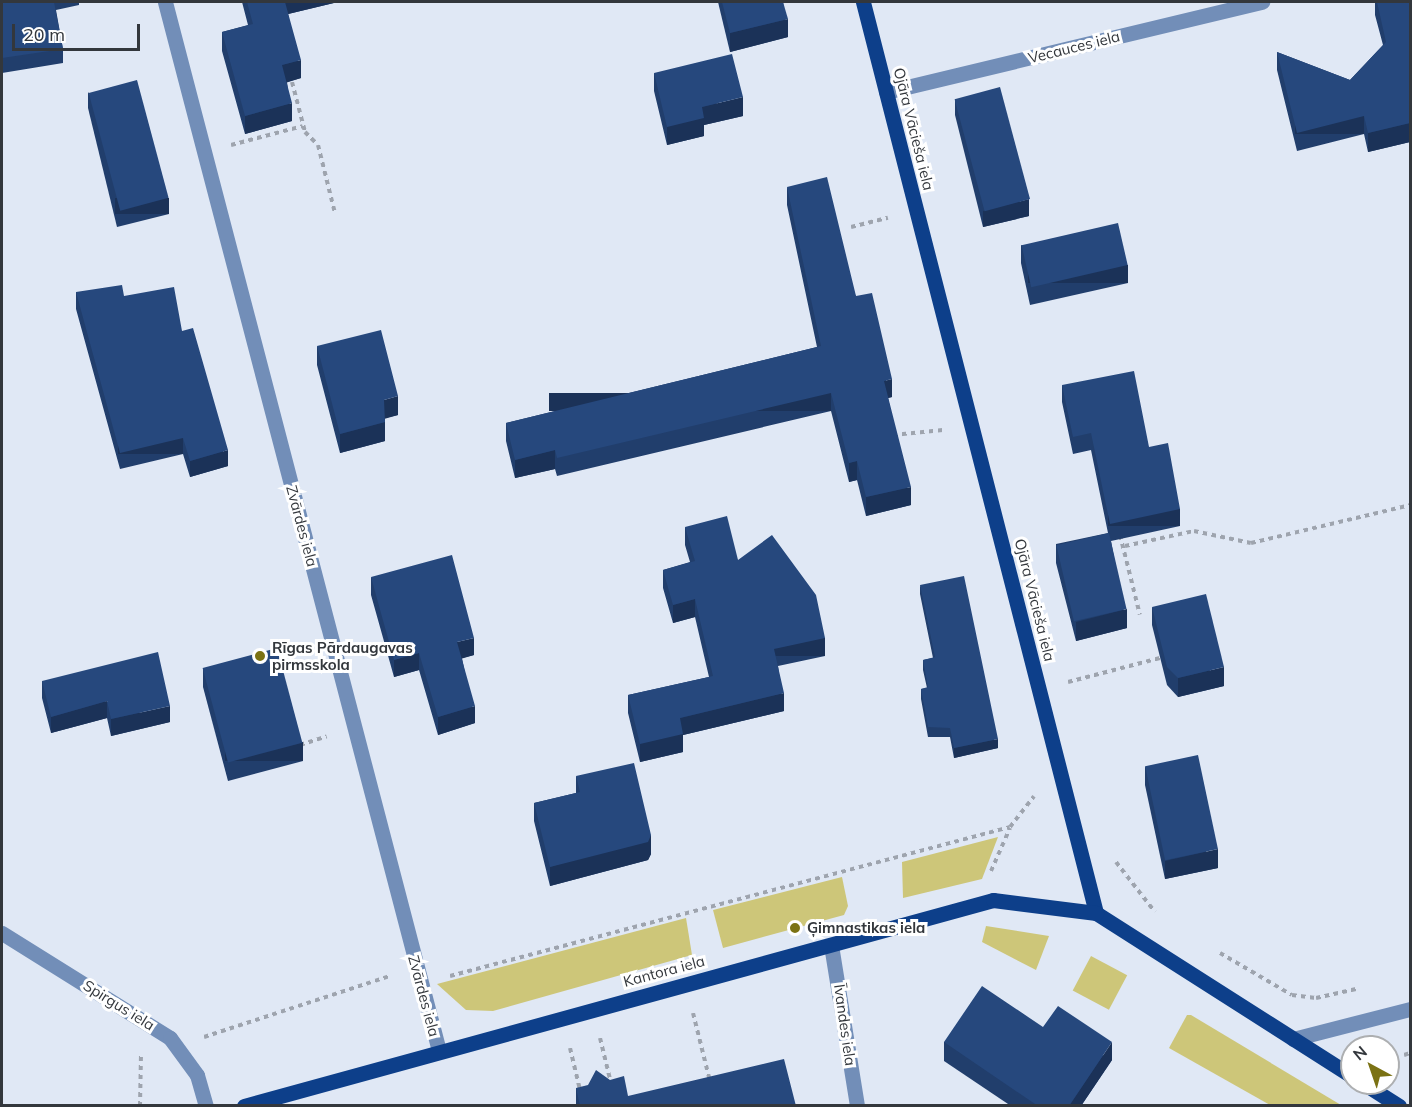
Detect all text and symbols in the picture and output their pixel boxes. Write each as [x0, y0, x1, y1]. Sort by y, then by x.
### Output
scale bar [15, 12, 142, 50]
text: 20 m [23, 23, 65, 46]
street label: Vecauces iela [1026, 27, 1122, 67]
street label: Ojāra Vācieša iela [890, 66, 938, 192]
street label: Zvārdes iela [282, 483, 322, 569]
street label: Ojāra Vācieša iela [1011, 537, 1059, 663]
place label: Rīgas Pārdaugavas pirmsskola [272, 638, 413, 673]
marker: Rīgas Pārdaugavas pirmsskola [253, 649, 267, 663]
place label: Ģimnastikas iela [807, 919, 925, 937]
marker: Ģimnastikas iela [788, 921, 802, 935]
street label: Kantora iela [621, 951, 707, 991]
street label: Zvārdes iela [404, 953, 444, 1039]
street label: Spirgus iela [80, 976, 158, 1034]
street label: Īvandes iela [830, 983, 860, 1067]
north arrow [1340, 1035, 1400, 1095]
text: N [1349, 1041, 1371, 1064]

